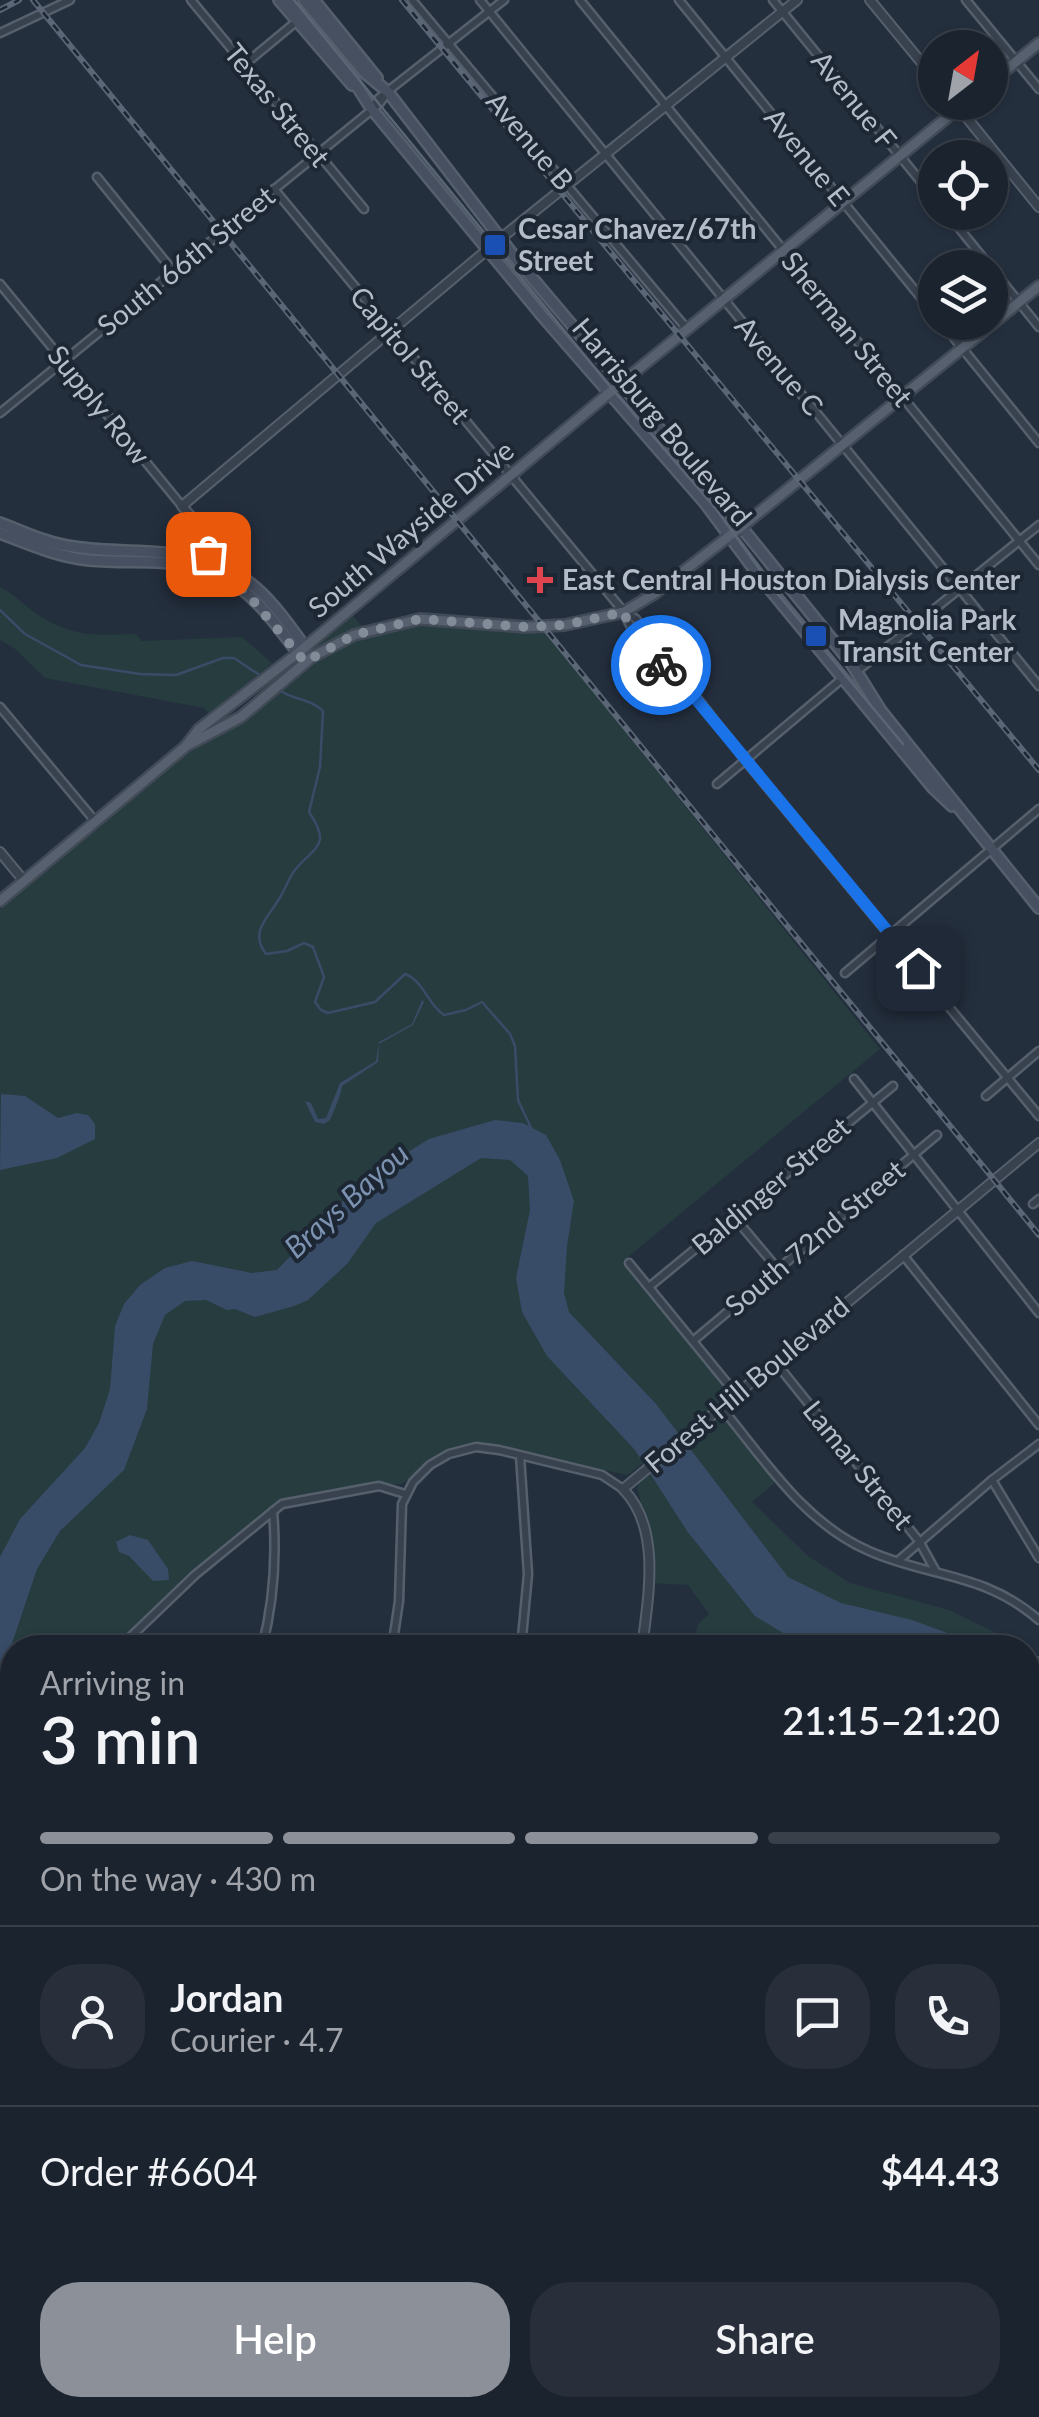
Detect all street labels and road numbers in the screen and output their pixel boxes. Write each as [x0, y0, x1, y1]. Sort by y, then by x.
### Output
street label: Texas Street [218, 36, 338, 173]
street label: Avenue F [805, 44, 904, 155]
street label: Avenue B [480, 84, 582, 196]
street label: Avenue E [758, 101, 858, 212]
street label: South 66th Street [90, 178, 281, 342]
street label: Sherman Street [775, 244, 920, 413]
street label: Capitol Street [344, 279, 478, 430]
street label: Avenue C [729, 309, 831, 422]
street label: Harrisburg Boulevard [566, 311, 760, 532]
street label: Supply Row [41, 338, 158, 471]
street label: South Wayside Drive [301, 432, 520, 624]
street label: Baldinger Street [684, 1109, 856, 1261]
street label: South 72nd Street [718, 1152, 911, 1322]
street label: Forest Hill Boulevard [637, 1289, 855, 1480]
street label: Lamar Street [797, 1393, 921, 1536]

